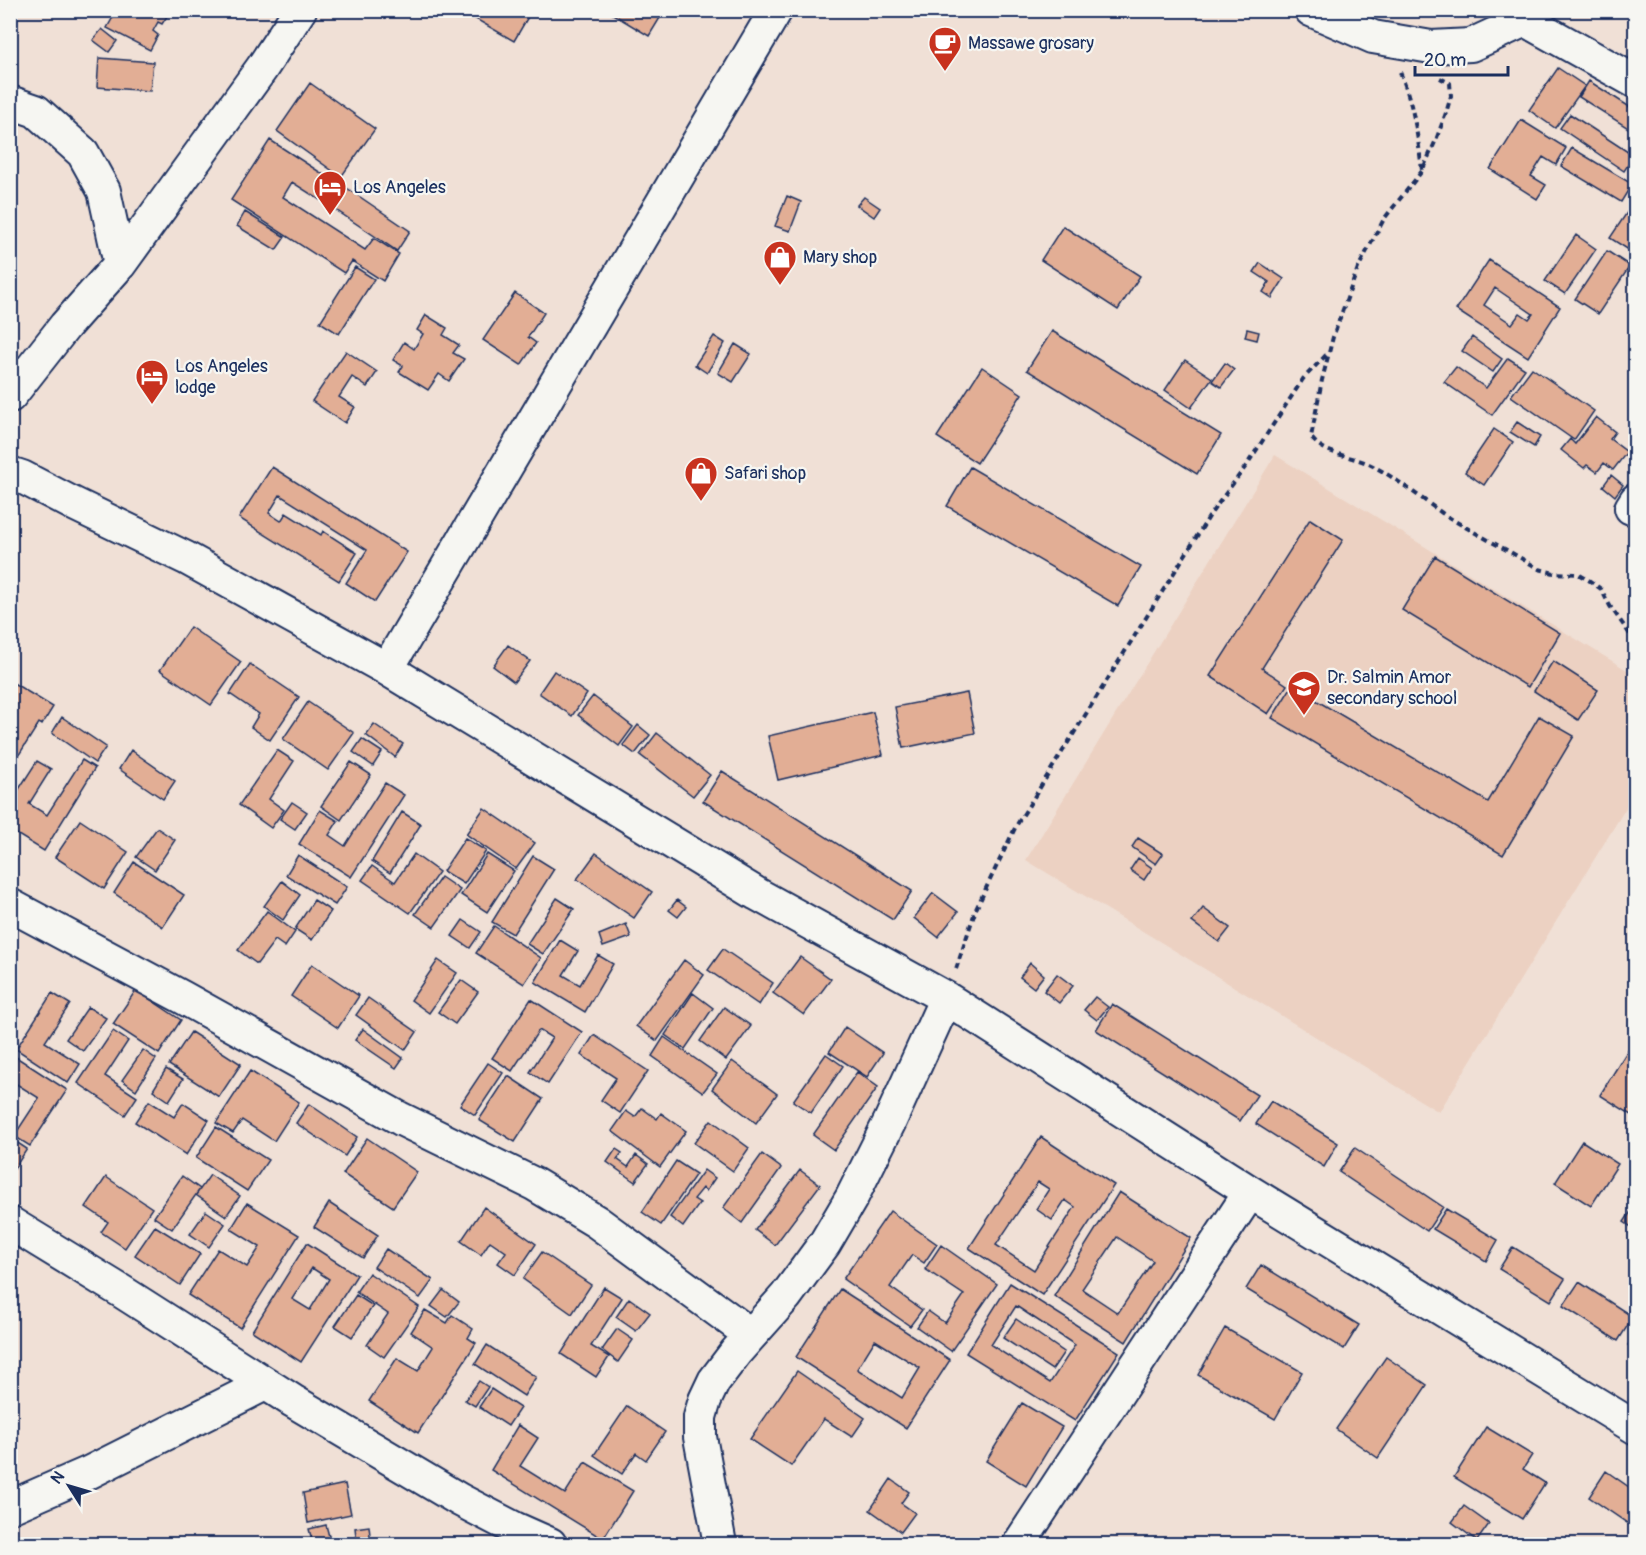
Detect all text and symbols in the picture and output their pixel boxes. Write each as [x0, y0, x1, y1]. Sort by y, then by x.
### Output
cafe icon: Massawe grosary [927, 25, 963, 72]
place label: Massawe grosary [968, 32, 1094, 55]
scale bar [1415, 39, 1508, 77]
text: 20 m [1424, 49, 1466, 72]
hotel icon: Los Angeles [312, 169, 348, 216]
place label: Los Angeles [353, 176, 446, 199]
shop icon: Mary shop [762, 239, 798, 286]
place label: Mary shop [803, 246, 877, 269]
place label: Los Angeles lodge [175, 355, 268, 399]
hotel icon: Los Angeles lodge [134, 358, 170, 405]
shop icon: Safari shop [683, 455, 719, 502]
place label: Safari shop [724, 462, 806, 485]
place label: Dr. Salmin Amor secondary school [1327, 666, 1457, 710]
school or university icon: Dr. Salmin Amor secondary school [1286, 669, 1322, 716]
north arrow [39, 1456, 99, 1516]
text: N [47, 1467, 69, 1488]

